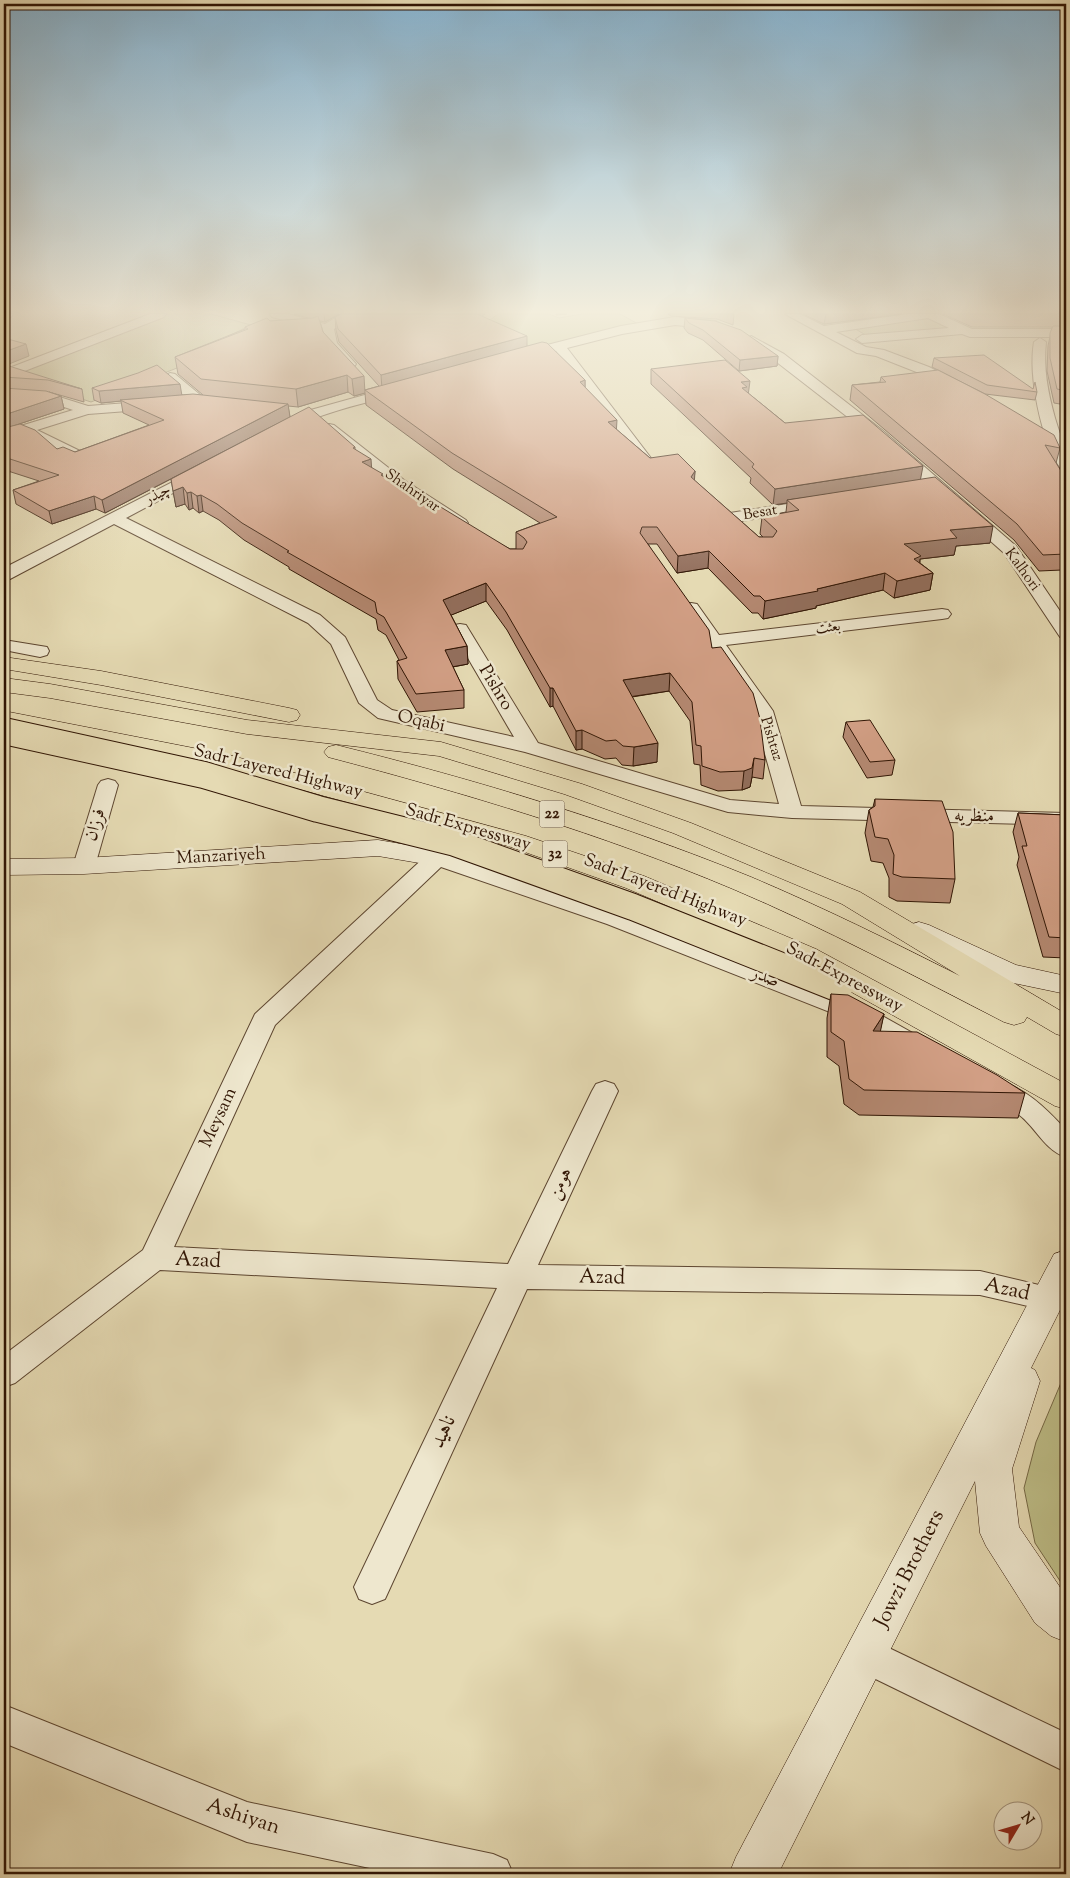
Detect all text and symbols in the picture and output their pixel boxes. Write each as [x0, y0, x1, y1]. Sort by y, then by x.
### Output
street label: Shahriyar [380, 464, 444, 518]
street label: چیذر [140, 480, 175, 511]
street label: Besat [741, 500, 779, 526]
street label: Kalhori [999, 544, 1045, 596]
street label: بعثت [814, 616, 842, 640]
street label: Pishro [471, 660, 519, 716]
street label: Oqabi [394, 704, 448, 740]
street label: Pishtaz [754, 715, 788, 764]
street label: Sadr Layered Highway [191, 738, 365, 806]
street label: Sadr Expressway [402, 798, 534, 858]
road number: 22 [540, 801, 564, 828]
street label: منظریه [954, 804, 994, 830]
street label: فرزان [79, 805, 113, 845]
road number: 32 [542, 841, 568, 868]
street label: Manzariyeh [176, 842, 267, 872]
street label: Sadr Layered Highway [579, 848, 751, 934]
street label: Sadr Expressway [781, 936, 907, 1020]
street label: صدر [745, 960, 783, 995]
street label: Meysam [194, 1084, 244, 1152]
street label: هومن [542, 1164, 580, 1204]
street label: Azad [174, 1245, 222, 1277]
street label: Azad [579, 1263, 626, 1293]
street label: Azad [981, 1271, 1033, 1310]
street label: ناهید [423, 1411, 465, 1453]
street label: Jowzi Brothers [867, 1505, 953, 1634]
street label: Ashiyan [202, 1791, 284, 1843]
north arrow [992, 1800, 1042, 1850]
text: N [1015, 1809, 1038, 1830]

